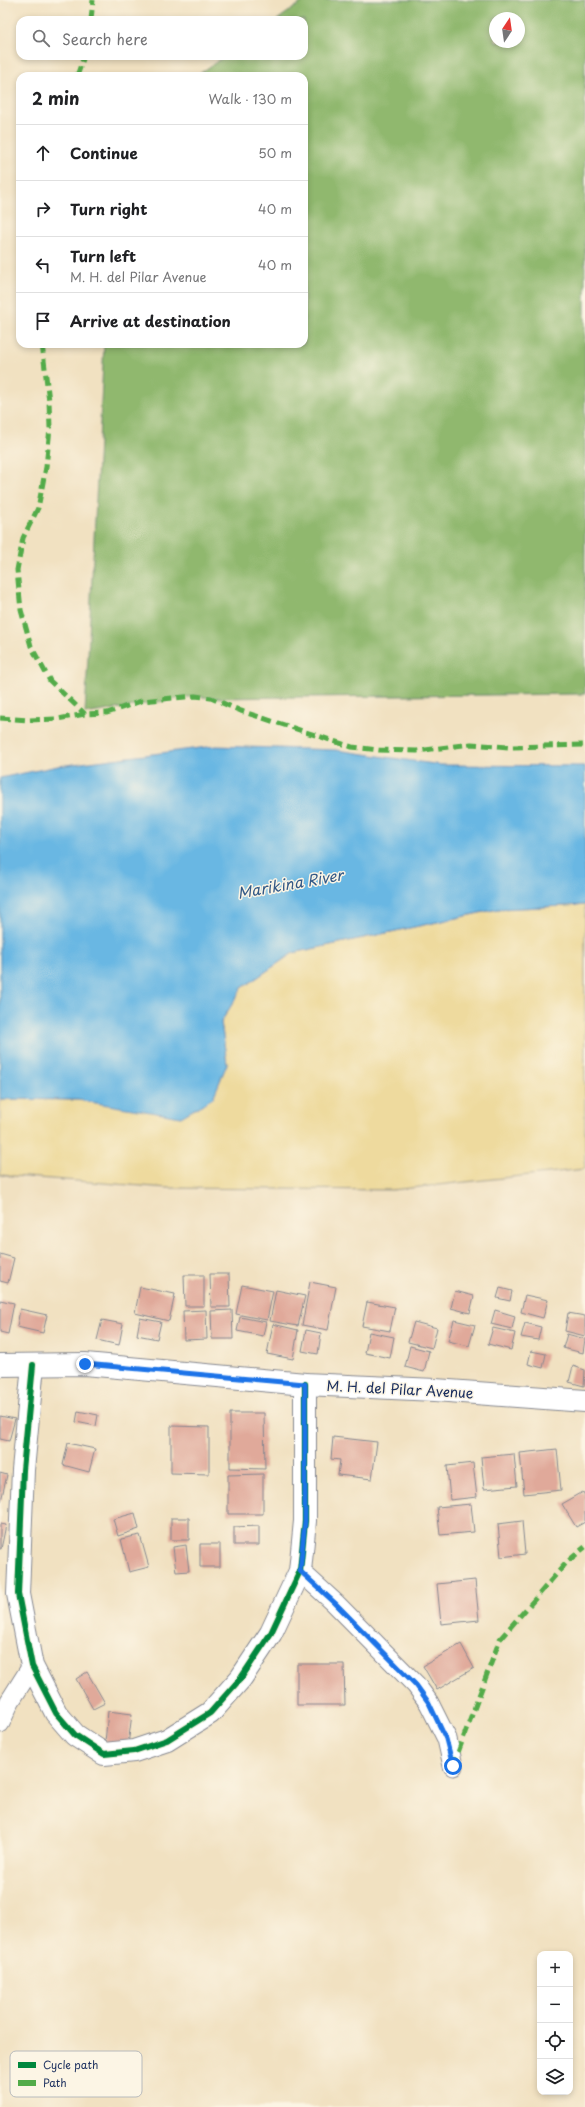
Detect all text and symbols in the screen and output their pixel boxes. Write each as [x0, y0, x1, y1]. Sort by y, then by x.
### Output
north arrow [489, 12, 525, 48]
search box [16, 16, 308, 60]
icon: search [30, 27, 52, 49]
text: Search here [62, 27, 148, 50]
text: 2 min [32, 85, 79, 111]
text: Walk · 130 m [209, 89, 292, 108]
text: Continue [70, 141, 138, 164]
icon: ahead [32, 142, 54, 164]
text: 50 m [258, 143, 292, 162]
text: Turn right [70, 197, 147, 220]
icon: right [32, 198, 54, 220]
text: 40 m [258, 199, 292, 218]
text: Turn left [70, 244, 136, 267]
icon: left [32, 254, 54, 276]
text: 40 m [258, 255, 292, 274]
text: M. H. del Pilar Avenue [70, 267, 207, 286]
text: Arrive at destination [70, 309, 231, 332]
icon: arrive [32, 310, 54, 332]
water label: Marikina River [235, 862, 347, 904]
route end [76, 1355, 94, 1373]
street label: M. H. del Pilar Avenue [326, 1375, 474, 1403]
route start [444, 1757, 462, 1775]
map controls [537, 1951, 573, 2095]
button: + [537, 1951, 573, 1987]
button: − [537, 1987, 573, 2023]
button: locate [537, 2023, 573, 2059]
legend [10, 2051, 142, 2097]
text: Cycle path [43, 2056, 98, 2073]
button: layers [537, 2059, 573, 2095]
text: Path [43, 2074, 67, 2091]

